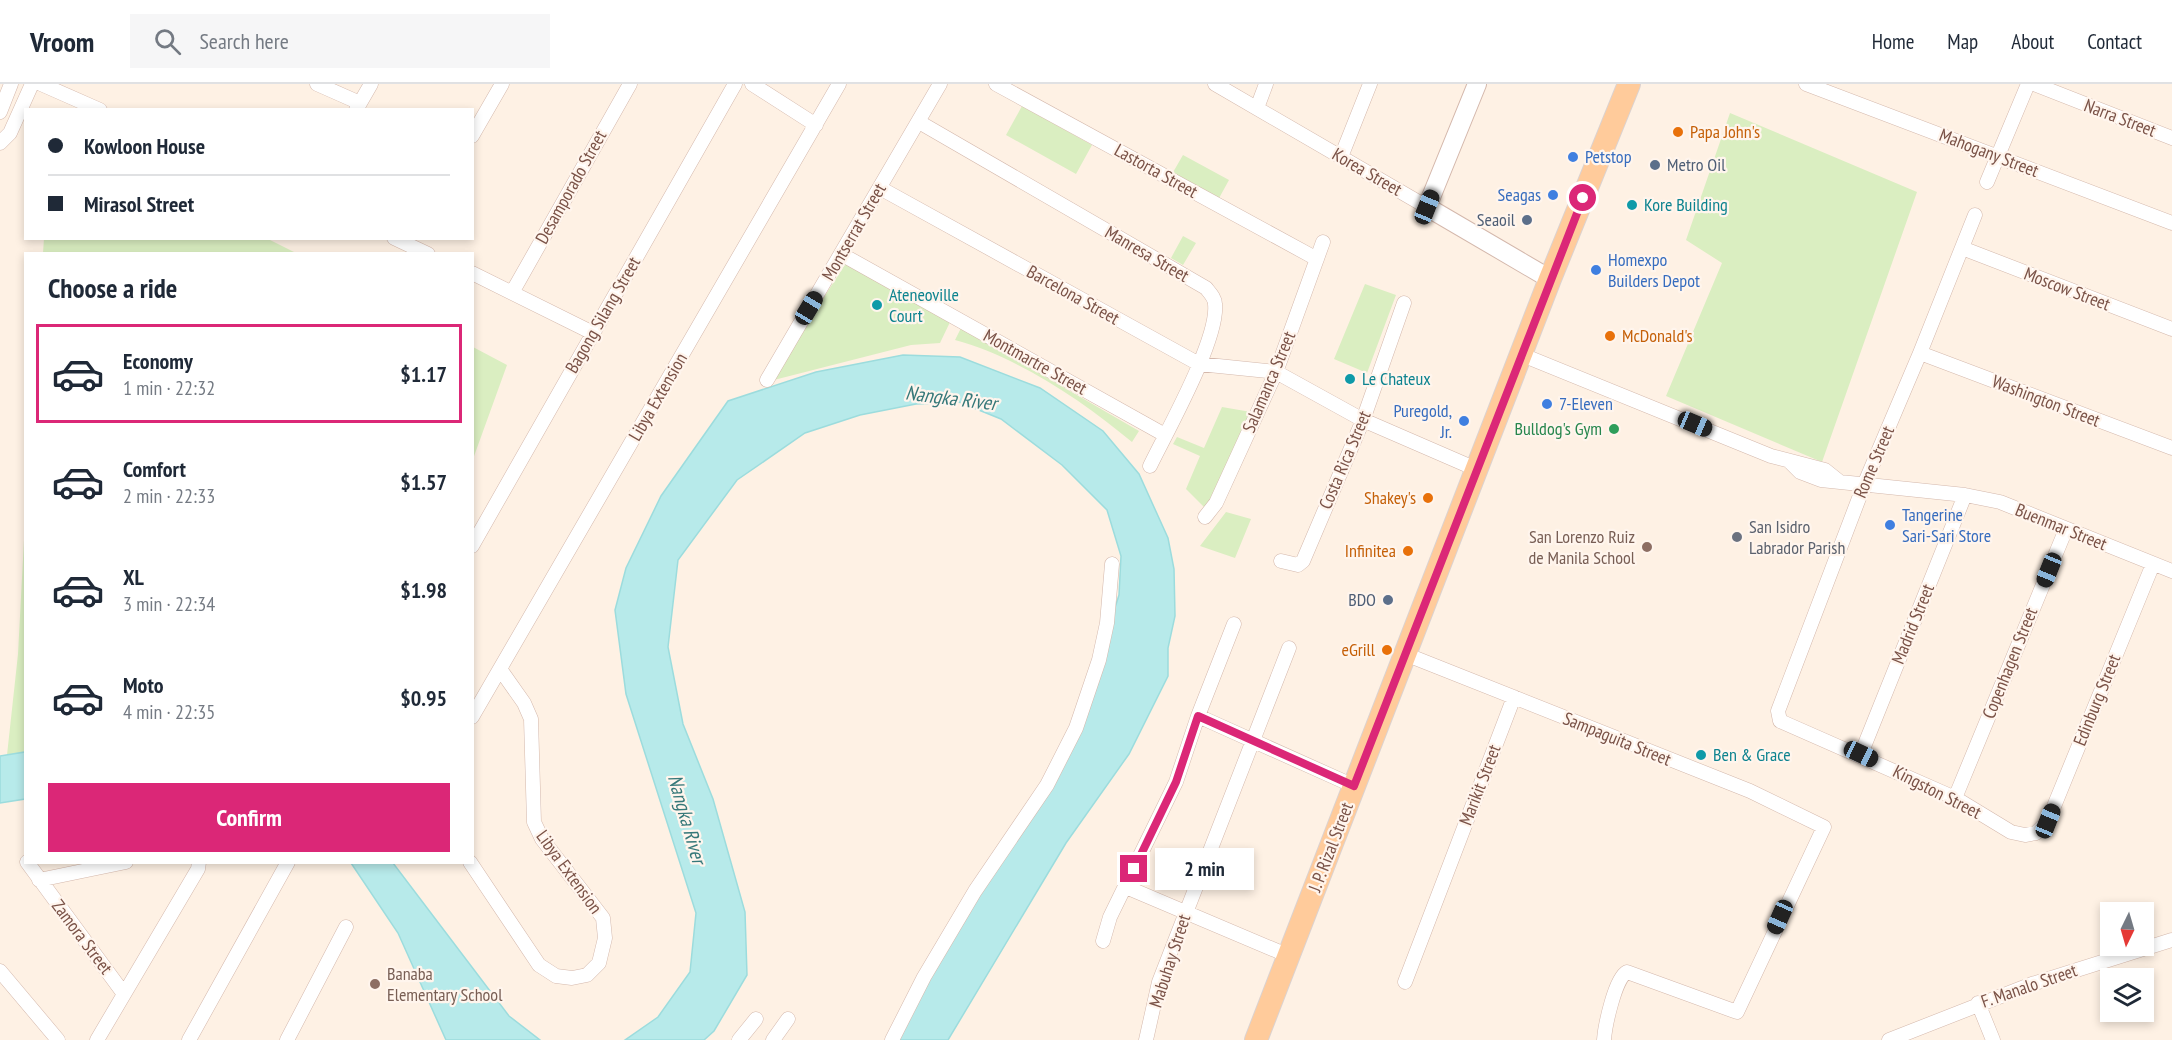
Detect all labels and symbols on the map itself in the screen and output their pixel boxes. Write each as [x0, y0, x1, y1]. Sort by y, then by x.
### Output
street label: Narra Street [2081, 93, 2159, 142]
place label: Papa John's [1690, 120, 1760, 143]
street label: Mahogany Street [1936, 123, 2042, 182]
marker: Papa John's [1671, 125, 1685, 139]
street label: Desamporado Street [530, 126, 611, 248]
street label: Lastorta Street [1111, 138, 1202, 203]
street label: Korea Street [1328, 142, 1406, 201]
place label: Petstop [1585, 145, 1632, 168]
marker: Petstop [1566, 150, 1580, 164]
place label: Metro Oil [1667, 153, 1726, 176]
marker: Metro Oil [1648, 158, 1662, 172]
street label: Montserrat Street [816, 179, 891, 285]
place label: Seagas [1498, 183, 1541, 206]
route start [1569, 184, 1596, 211]
car [1412, 187, 1442, 227]
marker: Seagas [1546, 188, 1560, 202]
place label: Kore Building [1644, 193, 1728, 216]
marker: Kore Building [1625, 198, 1639, 212]
place label: Seaoil [1477, 208, 1516, 231]
marker: Seaoil [1520, 213, 1534, 227]
street label: Manresa Street [1101, 220, 1193, 287]
place label: Homexpo Builders Depot [1608, 248, 1700, 292]
street label: Bagong Silang Street [560, 252, 645, 377]
street label: Barcelona Street [1023, 260, 1124, 329]
street label: Moscow Street [2021, 262, 2114, 315]
marker: Homexpo Builders Depot [1589, 263, 1603, 277]
place label: Ateneoville Court [889, 283, 959, 327]
car [792, 288, 826, 328]
marker: Ateneoville Court [870, 298, 884, 312]
street label: Montmartre Street [979, 324, 1091, 399]
place label: McDonald's [1622, 324, 1693, 347]
street label: Salamanca Street [1237, 328, 1300, 436]
marker: McDonald's [1603, 329, 1617, 343]
street label: Libya Extension [623, 349, 692, 445]
place label: Le Chateux [1362, 367, 1431, 390]
street label: Washington Street [1989, 369, 2103, 432]
marker: Le Chateux [1343, 372, 1357, 386]
water label: Nangka River [904, 380, 1001, 417]
place label: 7-Eleven [1559, 392, 1613, 415]
marker: 7-Eleven [1540, 397, 1554, 411]
place label: Puregold, Jr. [1393, 399, 1452, 443]
street label: Costa Rica Street [1313, 407, 1376, 513]
car [1675, 409, 1715, 439]
marker: Puregold, Jr. [1457, 414, 1471, 428]
place label: Bulldog's Gym [1514, 417, 1602, 440]
marker: Bulldog's Gym [1607, 422, 1621, 436]
street label: Rome Street [1848, 422, 1899, 501]
place label: Shakey's [1364, 486, 1416, 509]
marker: Shakey's [1421, 491, 1435, 505]
street label: Buenmar Street [2012, 498, 2110, 555]
place label: Tangerine Sari-Sari Store [1902, 503, 1991, 547]
place label: San Isidro Labrador Parish [1749, 515, 1845, 559]
marker: Tangerine Sari-Sari Store [1883, 518, 1897, 532]
place label: San Lorenzo Ruiz de Manila School [1528, 525, 1636, 569]
marker: San Isidro Labrador Parish [1730, 530, 1744, 544]
place label: Infinitea [1345, 539, 1396, 562]
marker: San Lorenzo Ruiz de Manila School [1640, 540, 1654, 554]
marker: Infinitea [1401, 544, 1415, 558]
car [2034, 550, 2064, 590]
street label: Madrid Street [1886, 580, 1939, 667]
place label: BDO [1348, 588, 1376, 611]
marker: BDO [1381, 593, 1395, 607]
street label: Copenhagen Street [1977, 604, 2042, 722]
place label: eGrill [1341, 638, 1376, 661]
marker: eGrill [1380, 643, 1394, 657]
street label: Edinburg Street [2068, 651, 2125, 749]
street label: Sampaguita Street [1560, 706, 1675, 771]
car [1841, 738, 1881, 770]
street label: Marikit Street [1454, 741, 1505, 828]
place label: Ben & Grace [1713, 743, 1791, 766]
marker: Ben & Grace [1694, 748, 1708, 762]
street label: Kingston Street [1889, 759, 1985, 824]
water label: Nangka River [662, 771, 713, 869]
street label: J. P. Rizal Street [1303, 799, 1358, 896]
car [2033, 801, 2063, 841]
street label: Libya Extension [531, 825, 607, 918]
callout: 2 min [1155, 848, 1254, 890]
route end [1120, 855, 1147, 882]
street label: Zamora Street [47, 895, 118, 979]
car [1764, 897, 1796, 937]
north arrow [2100, 902, 2154, 956]
street label: Mabuhay Street [1144, 911, 1195, 1010]
street label: F. Manalo Street [1978, 958, 2080, 1013]
place label: Banaba Elementary School [387, 962, 503, 1006]
marker: Banaba Elementary School [368, 977, 382, 991]

